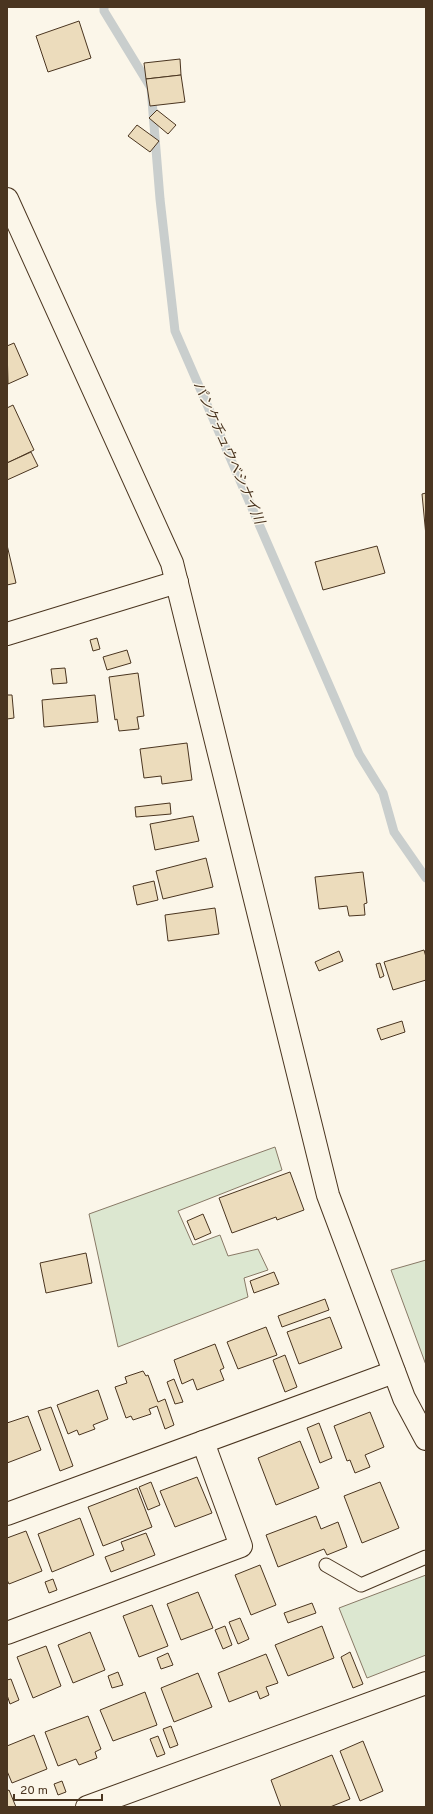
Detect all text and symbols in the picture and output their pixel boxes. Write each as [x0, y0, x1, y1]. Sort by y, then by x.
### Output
water label: パンケチュウベシナイ川 [189, 379, 268, 529]
scale bar [14, 1776, 102, 1802]
text: 20 m [20, 1783, 48, 1799]

